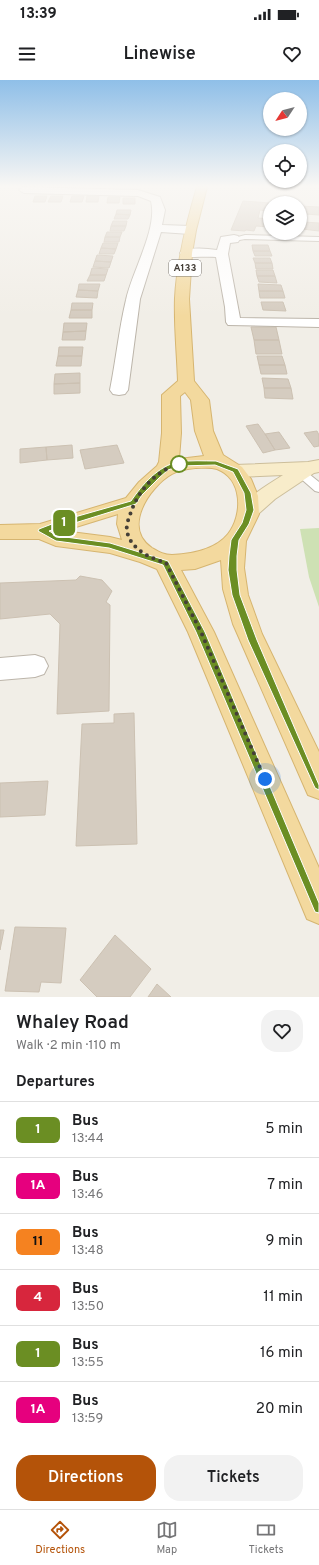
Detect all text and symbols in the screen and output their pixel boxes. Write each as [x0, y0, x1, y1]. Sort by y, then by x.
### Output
text: 13:39 [20, 5, 57, 24]
icon: menu [16, 43, 38, 65]
text: Linewise [123, 43, 196, 66]
icon: heart [281, 43, 303, 65]
north arrow [263, 92, 307, 136]
map controls [263, 92, 307, 240]
button: locate [263, 144, 307, 188]
button: layers [263, 196, 307, 240]
road number: A133 [169, 260, 201, 276]
unlabelled marker [170, 455, 188, 473]
line badge: 1 [51, 510, 77, 536]
text: 1 [61, 514, 67, 531]
your location [255, 769, 275, 789]
button: heart [261, 1010, 303, 1052]
text: Whaley Road [16, 1011, 129, 1035]
text: Walk · 2 min · 110 m [16, 1038, 121, 1054]
text: Departures [16, 1073, 95, 1092]
text: Bus [72, 1112, 99, 1131]
text: 5 min [265, 1120, 303, 1139]
text: 1 [35, 1121, 41, 1138]
text: 13:44 [72, 1131, 104, 1147]
text: Bus [72, 1168, 99, 1187]
text: 7 min [267, 1176, 303, 1195]
text: 1A [30, 1177, 46, 1194]
text: 13:46 [72, 1187, 103, 1203]
text: Bus [72, 1224, 99, 1243]
text: 9 min [266, 1232, 303, 1251]
text: 11 [32, 1233, 44, 1250]
text: 13:48 [72, 1243, 104, 1259]
text: Bus [72, 1280, 99, 1299]
text: 11 min [263, 1288, 303, 1307]
text: 4 [34, 1289, 43, 1306]
text: 13:50 [72, 1299, 104, 1315]
text: Bus [72, 1336, 99, 1355]
text: 16 min [260, 1344, 303, 1363]
text: 1 [35, 1345, 41, 1362]
text: 13:55 [72, 1355, 104, 1371]
text: Bus [72, 1392, 99, 1411]
text: 20 min [256, 1400, 303, 1419]
text: 1A [30, 1401, 46, 1418]
text: 13:59 [72, 1411, 103, 1427]
button: Directions [16, 1455, 156, 1501]
button: Tickets [164, 1455, 303, 1501]
tab: Directions [35, 1519, 85, 1557]
tab: Map [156, 1519, 178, 1557]
tab: Tickets [248, 1519, 284, 1557]

